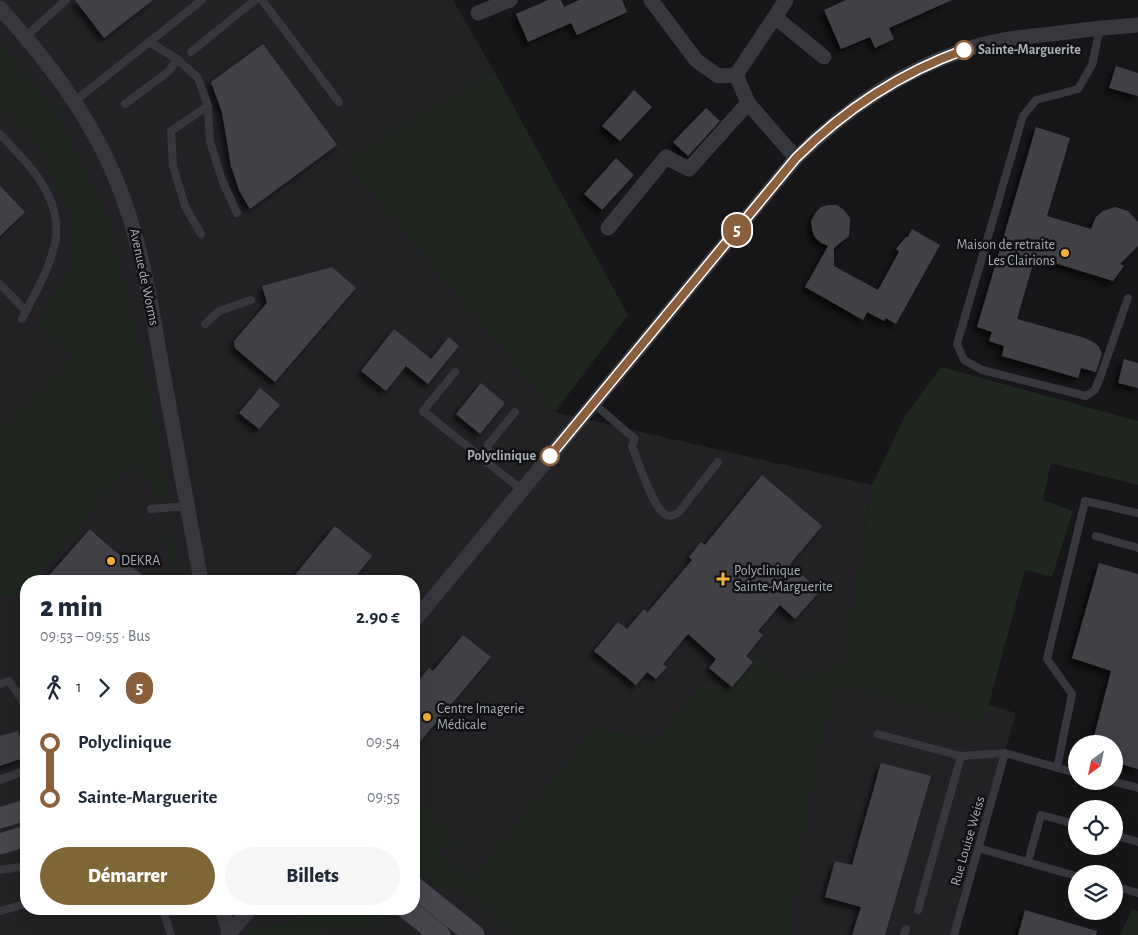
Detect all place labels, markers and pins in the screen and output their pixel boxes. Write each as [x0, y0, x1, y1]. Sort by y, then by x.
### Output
marker: Sainte-Marguerite [954, 40, 974, 60]
place label: Sainte-Marguerite [978, 43, 1081, 57]
place label: Maison de retraite Les Clairions [956, 238, 1055, 268]
marker: Maison de retraite Les Clairions [1059, 247, 1071, 259]
marker: Polyclinique [540, 446, 560, 466]
place label: Polyclinique [467, 449, 536, 463]
place label: DEKRA [121, 554, 160, 568]
marker: DEKRA [105, 555, 117, 567]
place label: Polyclinique Sainte-Marguerite [734, 564, 833, 594]
marker: Polyclinique Sainte-Marguerite [716, 572, 730, 586]
place label: Centre Imagerie Médicale [437, 702, 524, 732]
marker: Centre Imagerie Médicale [421, 711, 433, 723]

